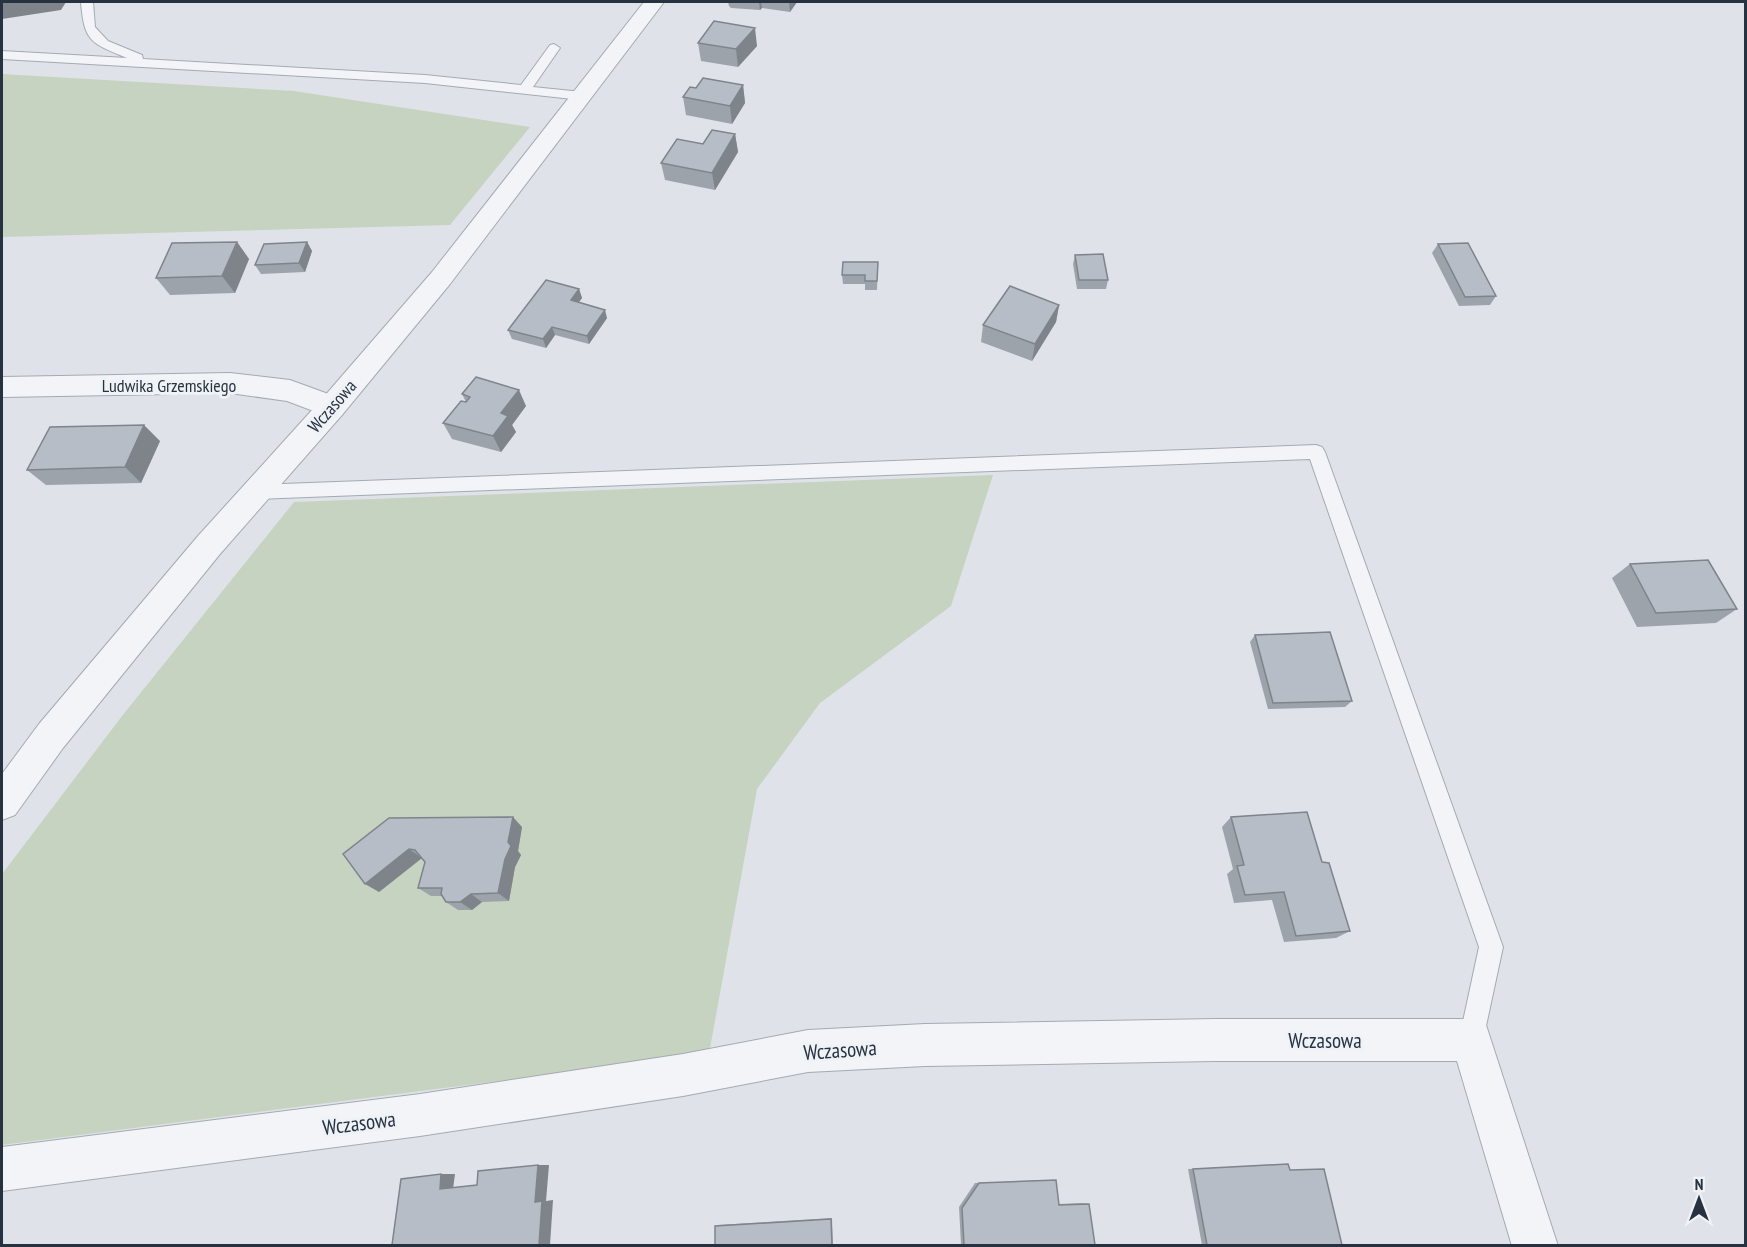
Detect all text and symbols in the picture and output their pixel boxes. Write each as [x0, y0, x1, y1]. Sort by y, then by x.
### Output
street label: Ludwika Grzemskiego [102, 374, 236, 397]
street label: Wczasowa [303, 375, 361, 437]
street label: Wczasowa [1288, 1027, 1362, 1054]
street label: Wczasowa [802, 1034, 878, 1066]
street label: Wczasowa [321, 1105, 397, 1141]
north arrow [1669, 1169, 1729, 1229]
text: N [1695, 1174, 1703, 1194]

